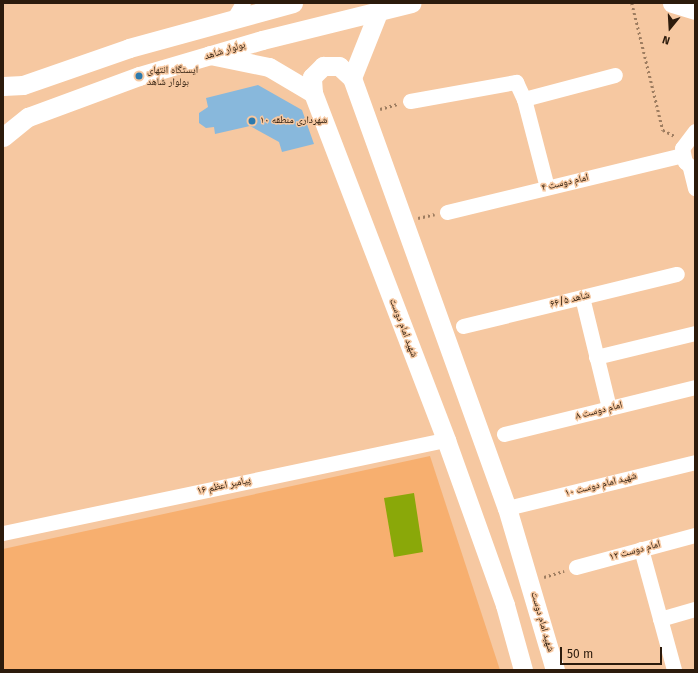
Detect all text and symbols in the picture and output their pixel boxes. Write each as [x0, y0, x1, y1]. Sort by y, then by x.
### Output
north arrow [650, 8, 690, 48]
text: N [661, 33, 672, 47]
street label: بولوار شاهد [203, 39, 247, 63]
place label: ایستگاه انتهای بولوار شاهد [147, 64, 198, 88]
marker: ایستگاه انتهای بولوار شاهد [134, 71, 144, 81]
place label: شهرداری منطقه ۱۰ [260, 115, 327, 127]
marker: شهرداری منطقه ۱۰ [247, 116, 257, 126]
street label: امام دوست ۴ [540, 172, 590, 194]
street label: شاهد ۶۶/۵ [549, 289, 591, 311]
street label: شهید امام دوست [386, 297, 420, 359]
street label: امام دوست ۸ [574, 399, 624, 423]
street label: شهید امام دوست ۱۰ [564, 470, 638, 500]
street label: پیامبر اعظم ۱۶ [196, 474, 252, 498]
street label: امام دوست ۱۲ [608, 538, 662, 564]
street label: شهید امام دوست [528, 591, 556, 653]
scale bar [562, 639, 664, 665]
text: 50 m [567, 647, 593, 661]

